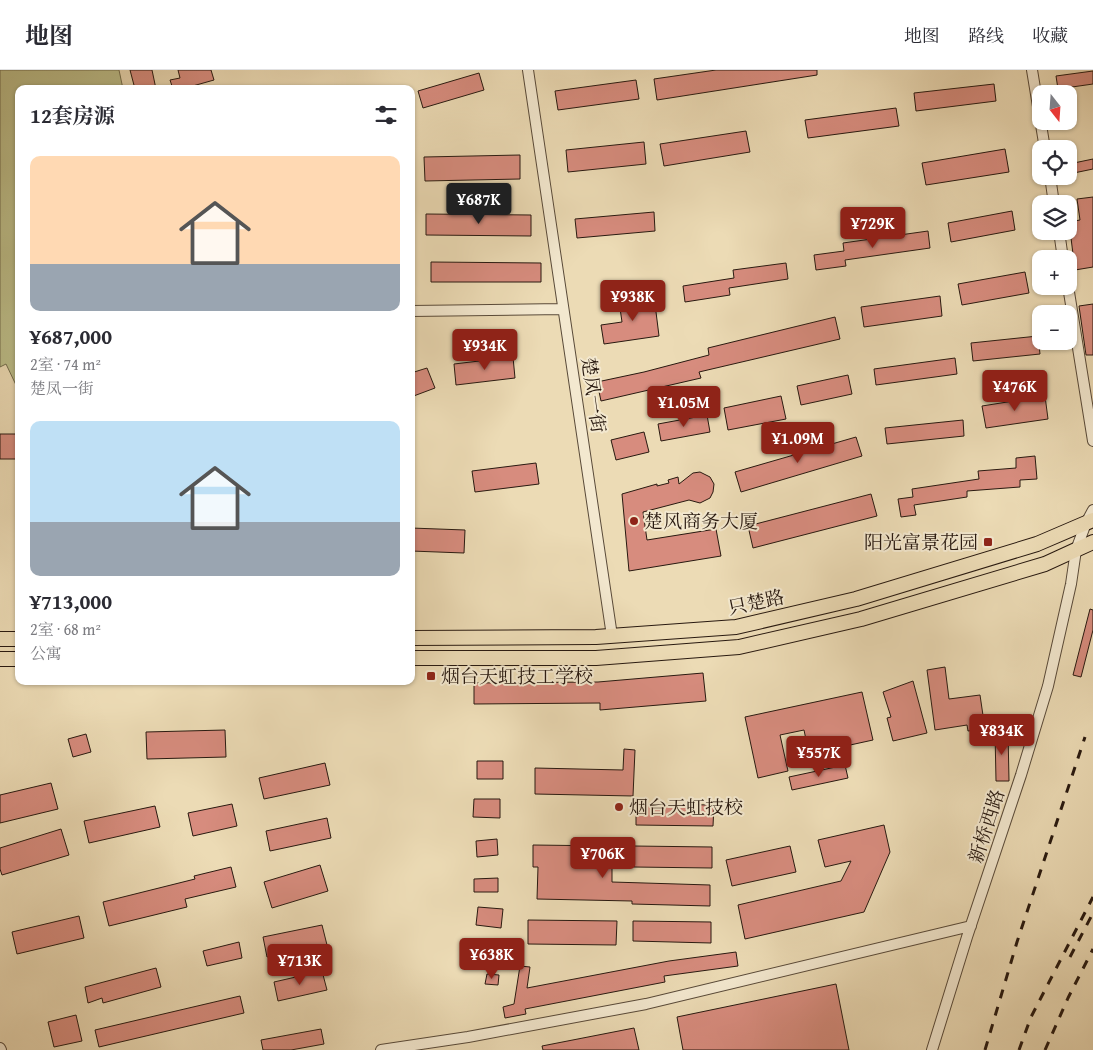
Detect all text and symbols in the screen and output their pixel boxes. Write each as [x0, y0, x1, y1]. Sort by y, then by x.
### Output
text: 地图 [25, 18, 73, 53]
text: 地图 [904, 22, 940, 49]
text: 路线 [968, 22, 1004, 49]
text: 收藏 [1032, 22, 1068, 49]
north arrow [1032, 85, 1078, 130]
map controls [1032, 85, 1077, 350]
text: 12套房源 [30, 100, 115, 131]
icon: filters [372, 101, 400, 129]
button: locate [1032, 140, 1077, 185]
pin: ¥687K [444, 182, 514, 225]
text: ¥687K [457, 187, 501, 211]
icon: home [170, 188, 260, 278]
button: layers [1032, 195, 1077, 240]
pin: ¥729K [838, 206, 908, 249]
text: ¥729K [851, 211, 895, 235]
button: + [1032, 250, 1077, 295]
pin: ¥938K [598, 280, 668, 322]
text: ¥938K [611, 284, 655, 308]
button: − [1032, 305, 1077, 350]
text: ¥687,000 [30, 321, 112, 352]
pin: ¥934K [450, 328, 520, 371]
text: ¥934K [463, 333, 507, 357]
text: 2室 · 74 m² [30, 352, 101, 376]
street label: 楚凤一街 [575, 355, 613, 435]
pin: ¥476K [980, 370, 1050, 412]
text: ¥476K [993, 374, 1037, 398]
text: 楚凤一街 [30, 376, 94, 400]
pin: ¥1.05M [643, 386, 725, 428]
text: ¥1.05M [658, 390, 710, 414]
pin: ¥1.09M [757, 422, 839, 464]
text: ¥1.09M [772, 426, 824, 450]
icon: home [170, 453, 260, 543]
place label: 楚风商务大厦 [644, 507, 758, 535]
marker: 楚风商务大厦 [628, 515, 640, 527]
place label: 阳光富景花园 [864, 528, 978, 556]
marker: 阳光富景花园 [982, 536, 994, 548]
street label: 只楚路 [725, 582, 787, 622]
text: ¥713,000 [30, 586, 112, 617]
text: 2室 · 68 m² [30, 617, 101, 641]
text: 公寓 [30, 641, 62, 665]
place label: 烟台天虹技工学校 [441, 662, 593, 690]
marker: 烟台天虹技工学校 [425, 670, 437, 682]
pin: ¥834K [967, 714, 1037, 756]
text: ¥834K [980, 718, 1024, 742]
pin: ¥557K [784, 736, 854, 778]
text: ¥557K [797, 740, 841, 764]
street label: 新桥西路 [961, 786, 1011, 866]
place label: 烟台天虹技校 [629, 793, 743, 821]
marker: 烟台天虹技校 [613, 801, 625, 813]
pin: ¥706K [568, 836, 638, 879]
text: ¥706K [581, 841, 625, 865]
pin: ¥638K [457, 938, 527, 980]
text: ¥638K [470, 942, 514, 966]
pin: ¥713K [265, 944, 335, 986]
text: ¥713K [278, 948, 322, 972]

